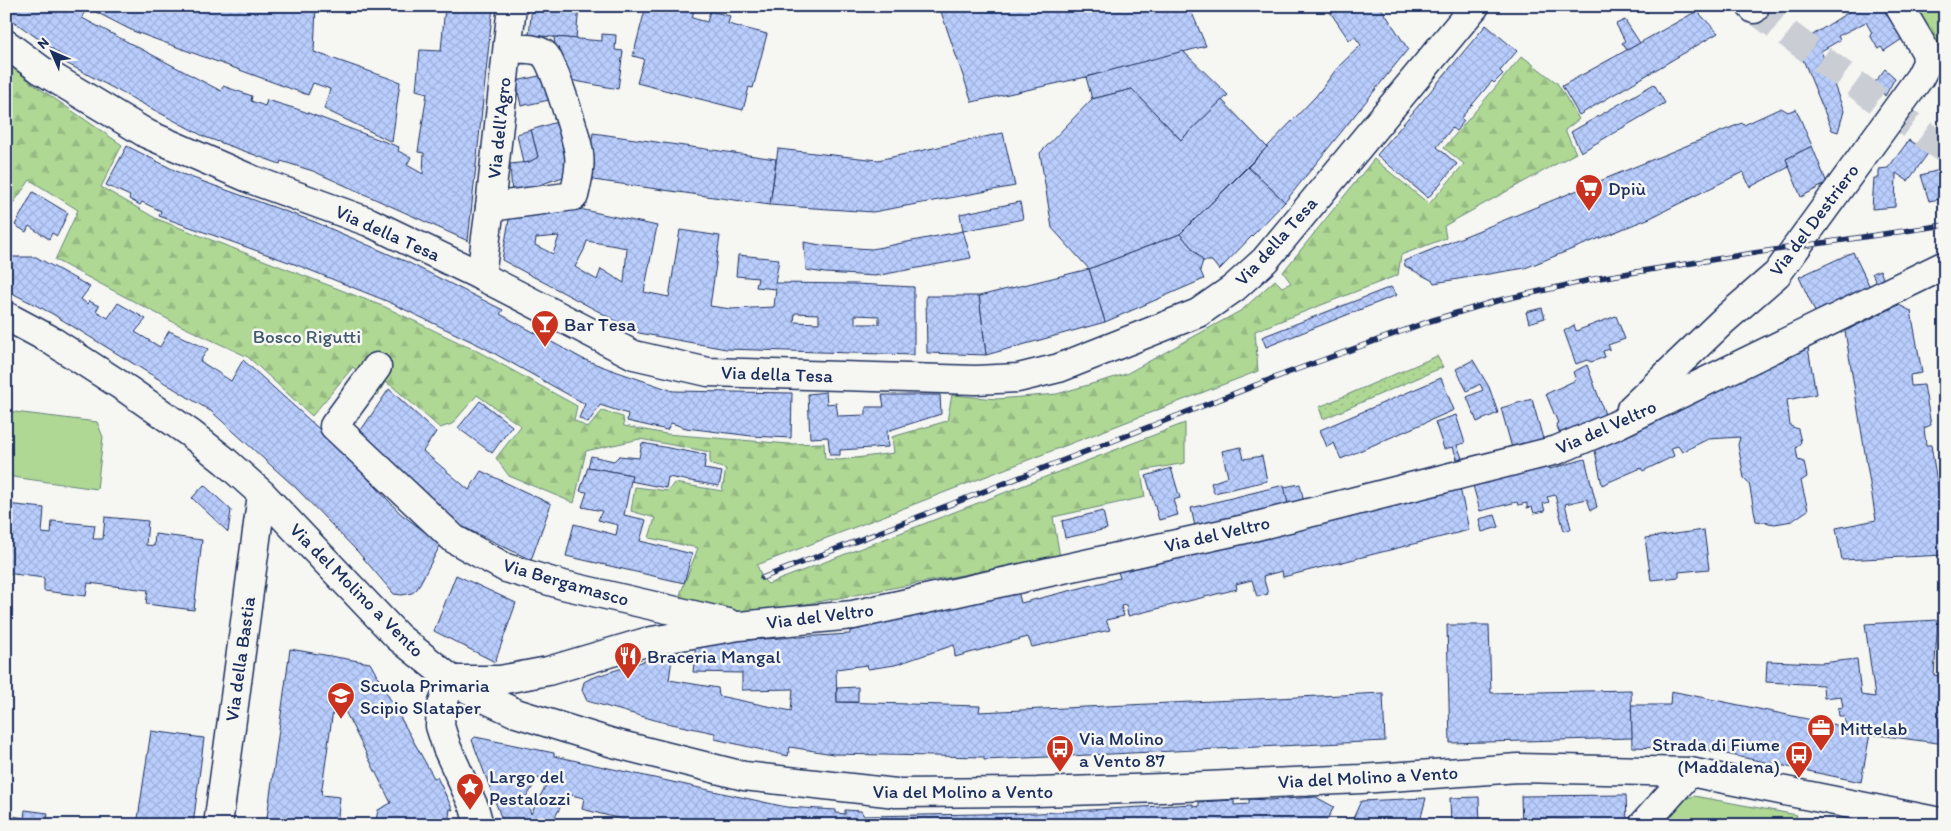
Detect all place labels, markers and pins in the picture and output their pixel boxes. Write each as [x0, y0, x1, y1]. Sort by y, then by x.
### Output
supermarket icon: Dpiù [1574, 173, 1604, 212]
place label: Dpiù [1608, 177, 1646, 200]
bar icon: Bar Tesa [530, 309, 560, 348]
place label: Bar Tesa [564, 313, 636, 336]
restaurant icon: Braceria Mangal [613, 641, 643, 680]
place label: Braceria Mangal [647, 645, 781, 668]
place label: Scuola Primaria Scipio Slataper [360, 674, 490, 719]
school or university icon: Scuola Primaria Scipio Slataper [326, 681, 356, 720]
office icon: Mittelab [1806, 713, 1836, 752]
place label: Mittelab [1840, 717, 1908, 740]
place label: Via Molino a Vento 87 [1079, 727, 1165, 772]
place label: Strada di Fiume (Maddalena) [1652, 733, 1780, 778]
bus stop icon: Via Molino a Vento 87 [1045, 734, 1075, 773]
bus stop icon: Strada di Fiume (Maddalena) [1784, 740, 1814, 779]
place label: Largo del Pestalozzi [489, 765, 571, 810]
place icon: Largo del Pestalozzi [455, 772, 485, 811]

